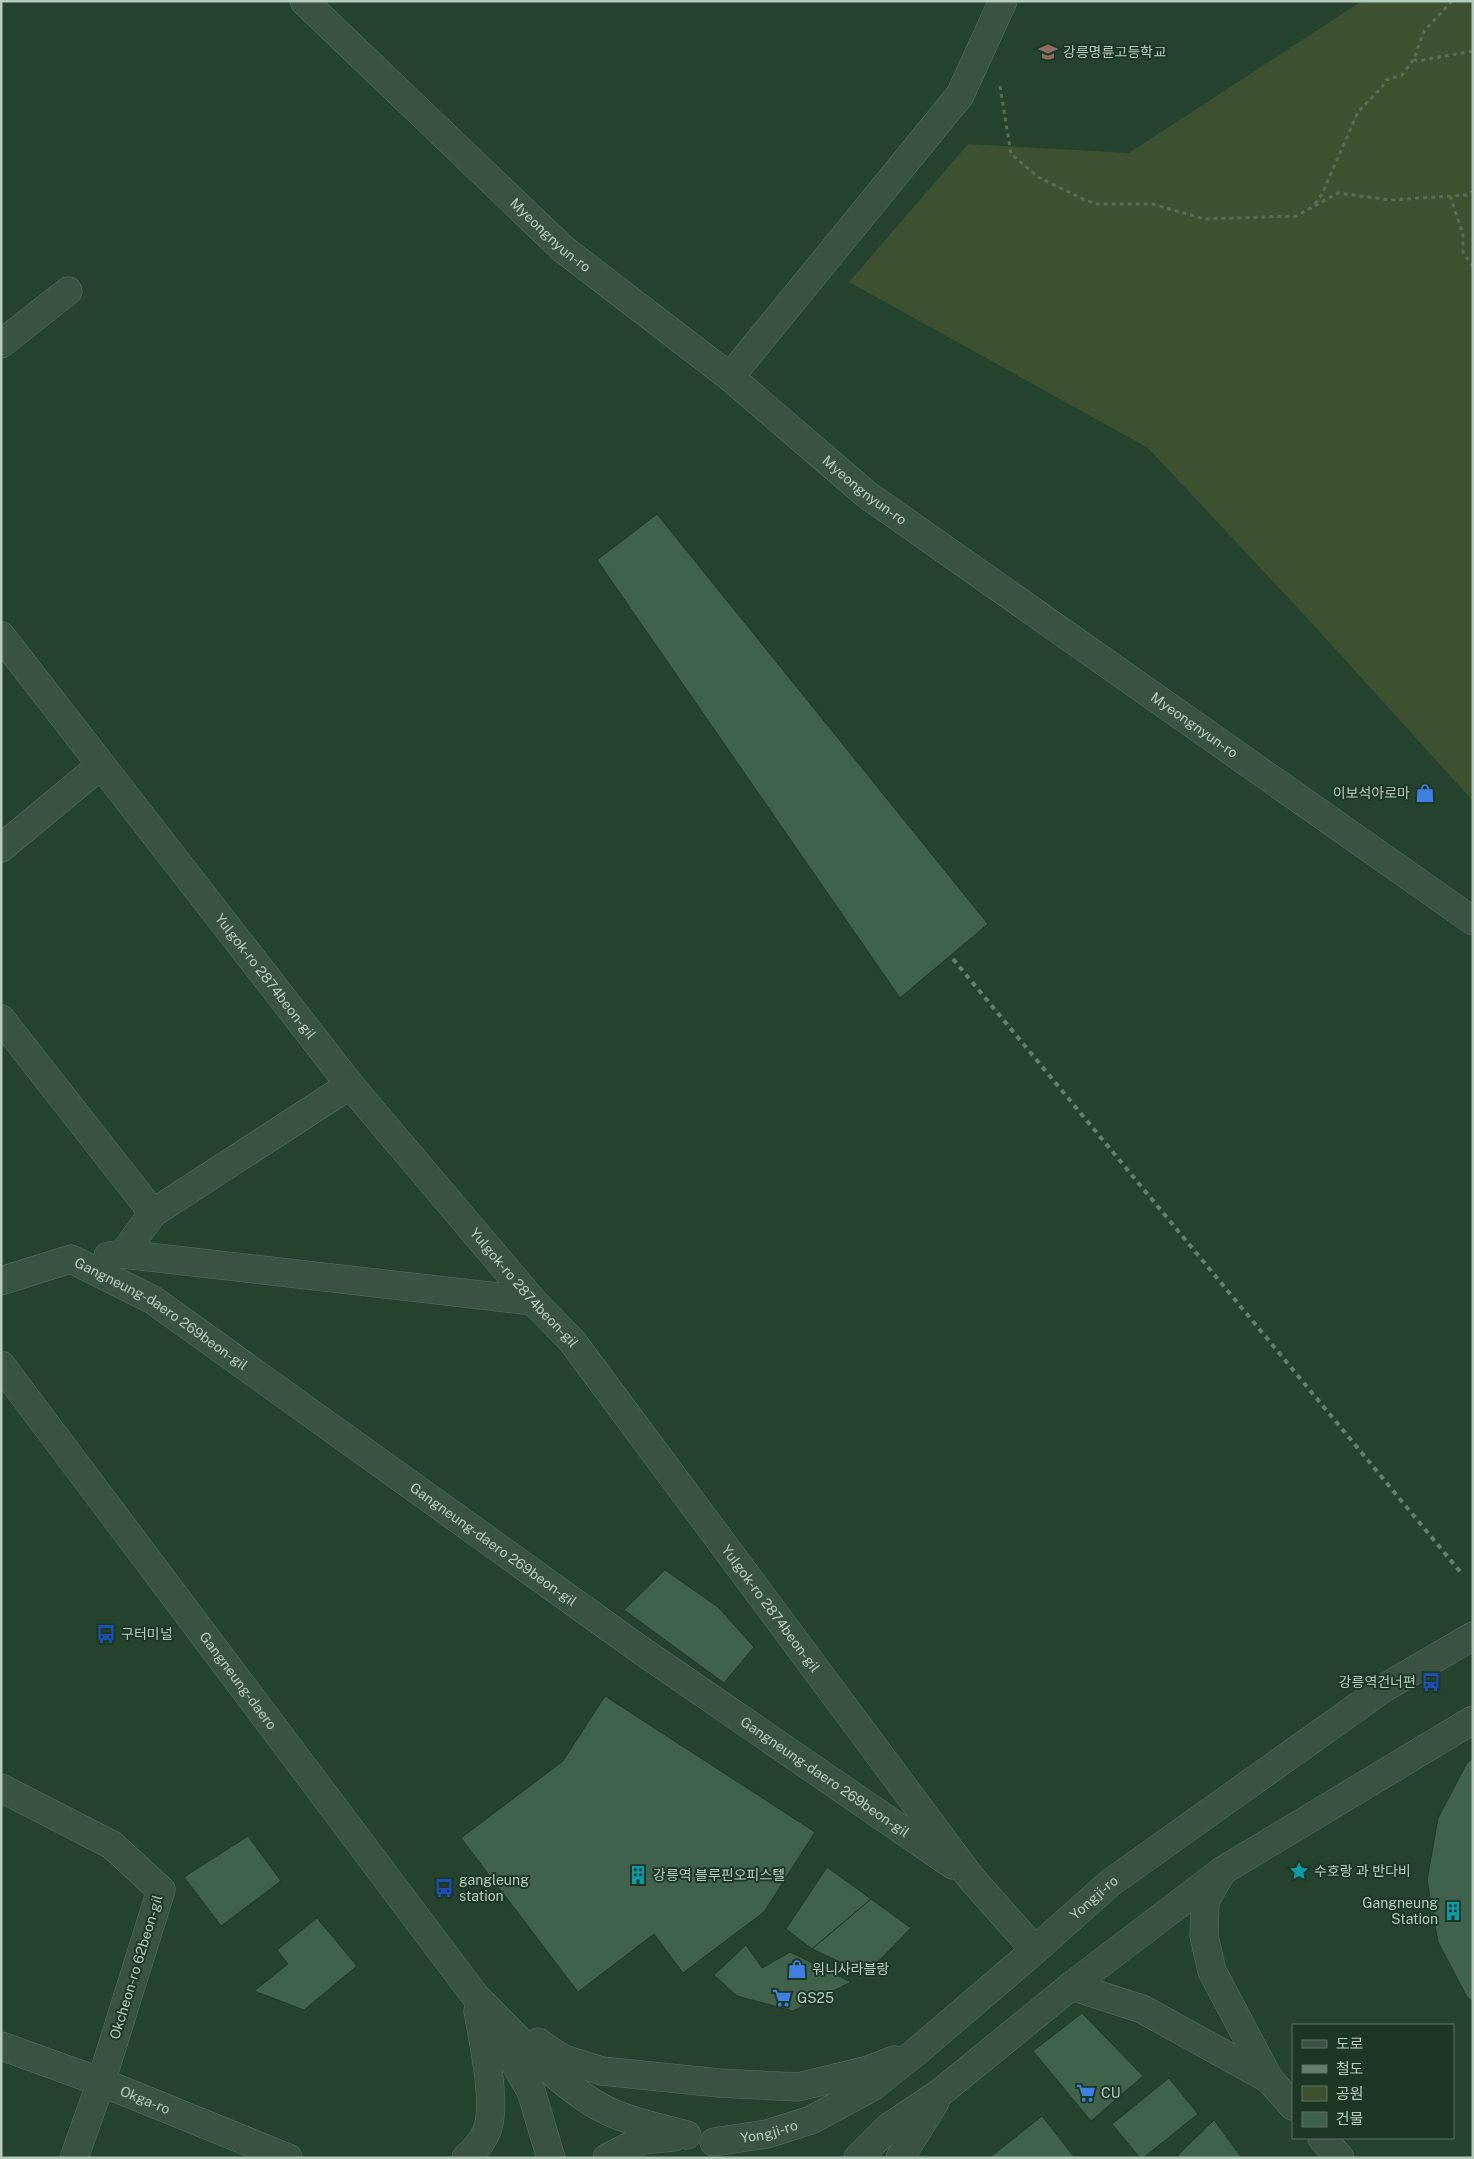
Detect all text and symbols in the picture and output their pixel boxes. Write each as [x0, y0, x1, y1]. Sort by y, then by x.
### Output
school or university icon: 강릉명륜고등학교 [1037, 41, 1059, 63]
place label: 강릉명륜고등학교 [1063, 44, 1166, 60]
street label: Myeongnyun-ro [507, 195, 594, 275]
street label: Myeongnyun-ro [819, 452, 910, 528]
street label: Myeongnyun-ro [1148, 689, 1241, 761]
shop icon: 이보석아로마 [1414, 782, 1436, 804]
place label: 이보석아로마 [1333, 785, 1410, 801]
street label: Yulgok-ro 2874beon-gil [212, 910, 319, 1042]
street label: Yulgok-ro 2874beon-gil [467, 1225, 582, 1350]
street label: Gangneung-daero 269beon-gil [72, 1254, 251, 1373]
street label: Gangneung-daero 269beon-gil [407, 1479, 580, 1609]
street label: Yulgok-ro 2874beon-gil [718, 1542, 823, 1675]
bus stop icon: 구터미널 [95, 1623, 117, 1645]
place label: 구터미널 [121, 1626, 173, 1642]
street label: Gangneung-daero [196, 1629, 280, 1733]
bus stop icon: 강릉역건너편 [1420, 1671, 1442, 1693]
place label: 강릉역건너편 [1339, 1674, 1416, 1690]
street label: Gangneung-daero 269beon-gil [738, 1713, 912, 1840]
place icon: 수호랑 과 반다비 [1288, 1860, 1310, 1882]
place label: 수호랑 과 반다비 [1314, 1863, 1411, 1879]
building icon: 강릉역 블루핀오피스텔 [627, 1864, 649, 1886]
place label: 강릉역 블루핀오피스텔 [653, 1867, 785, 1883]
place label: gangleung station [459, 1872, 529, 1904]
street label: Yongji-ro [1067, 1872, 1121, 1923]
bus stop icon: gangleung station [433, 1877, 455, 1899]
street label: Okcheon-ro 62beon-gil [106, 1893, 166, 2041]
place label: Gangneung Station [1362, 1895, 1438, 1927]
building icon: Gangneung Station [1442, 1900, 1464, 1922]
shop icon: 워니사라블랑 [786, 1958, 808, 1980]
place label: 워니사라블랑 [812, 1961, 889, 1977]
supermarket icon: GS25 [771, 1987, 793, 2009]
place label: GS25 [797, 1990, 834, 2006]
legend [1292, 2024, 1454, 2139]
text: 도로 [1336, 2035, 1364, 2052]
text: 철도 [1336, 2060, 1364, 2077]
supermarket icon: CU [1075, 2082, 1097, 2104]
street label: Okga-ro [118, 2083, 173, 2117]
place label: CU [1101, 2085, 1120, 2101]
text: 공원 [1336, 2085, 1364, 2102]
text: 건물 [1336, 2110, 1364, 2127]
street label: Yongji-ro [739, 2117, 800, 2146]

